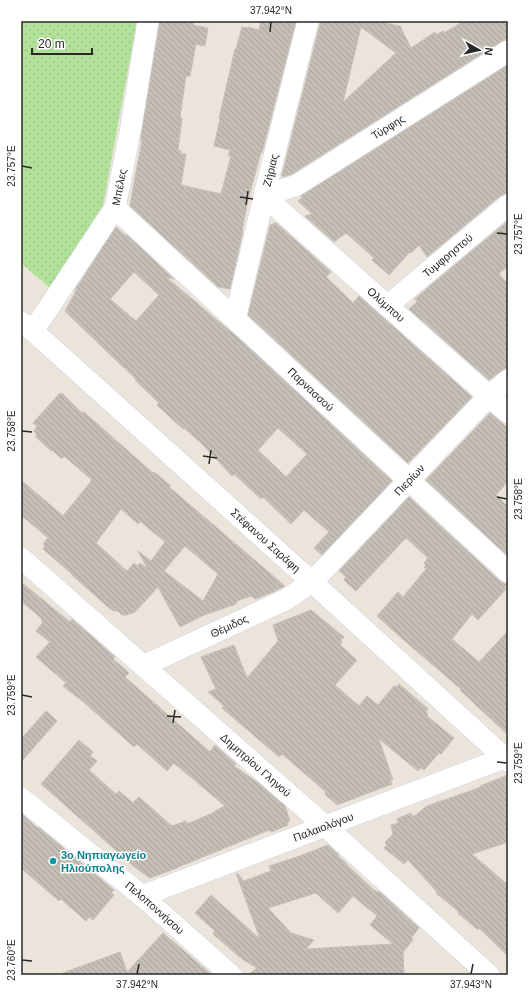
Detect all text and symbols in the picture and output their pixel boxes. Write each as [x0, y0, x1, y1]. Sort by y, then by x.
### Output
text: 37.942°N [250, 5, 292, 16]
scale bar [32, 30, 92, 56]
north arrow [459, 30, 499, 70]
text: 20 m [38, 37, 65, 51]
text: N [482, 47, 495, 56]
street label: Τύρφης [369, 112, 407, 142]
text: 23.757°E [6, 145, 17, 187]
street label: Ζήριας [261, 153, 280, 188]
street label: Μπέλες [110, 168, 129, 207]
text: 23.757°E [513, 213, 524, 255]
street label: Τυμφρηστού [420, 231, 475, 279]
street label: Ολύμπου [365, 285, 407, 324]
street label: Παρνασσού [285, 365, 336, 414]
text: 23.758°E [6, 410, 17, 452]
street label: Πιερίων [392, 462, 427, 498]
text: 23.758°E [513, 478, 524, 520]
street label: Στέφανου Σαράφη [229, 506, 303, 575]
street label: Θέμιδος [209, 612, 250, 640]
text: 23.759°E [6, 674, 17, 716]
street label: Δημητρίου Γληνού [218, 731, 293, 799]
text: 23.759°E [513, 742, 524, 784]
street label: Παλαιολόγου [291, 810, 355, 844]
place label: 3o Νηπιαγωγείο Ηλιούπολης [61, 849, 147, 875]
marker: 3o Νηπιαγωγείο Ηλιούπολης [48, 856, 58, 866]
street label: Πελοποννήσου [123, 879, 187, 936]
text: 23.760°E [6, 939, 17, 981]
text: 37.942°N [116, 979, 158, 990]
text: 37.943°N [450, 979, 492, 990]

